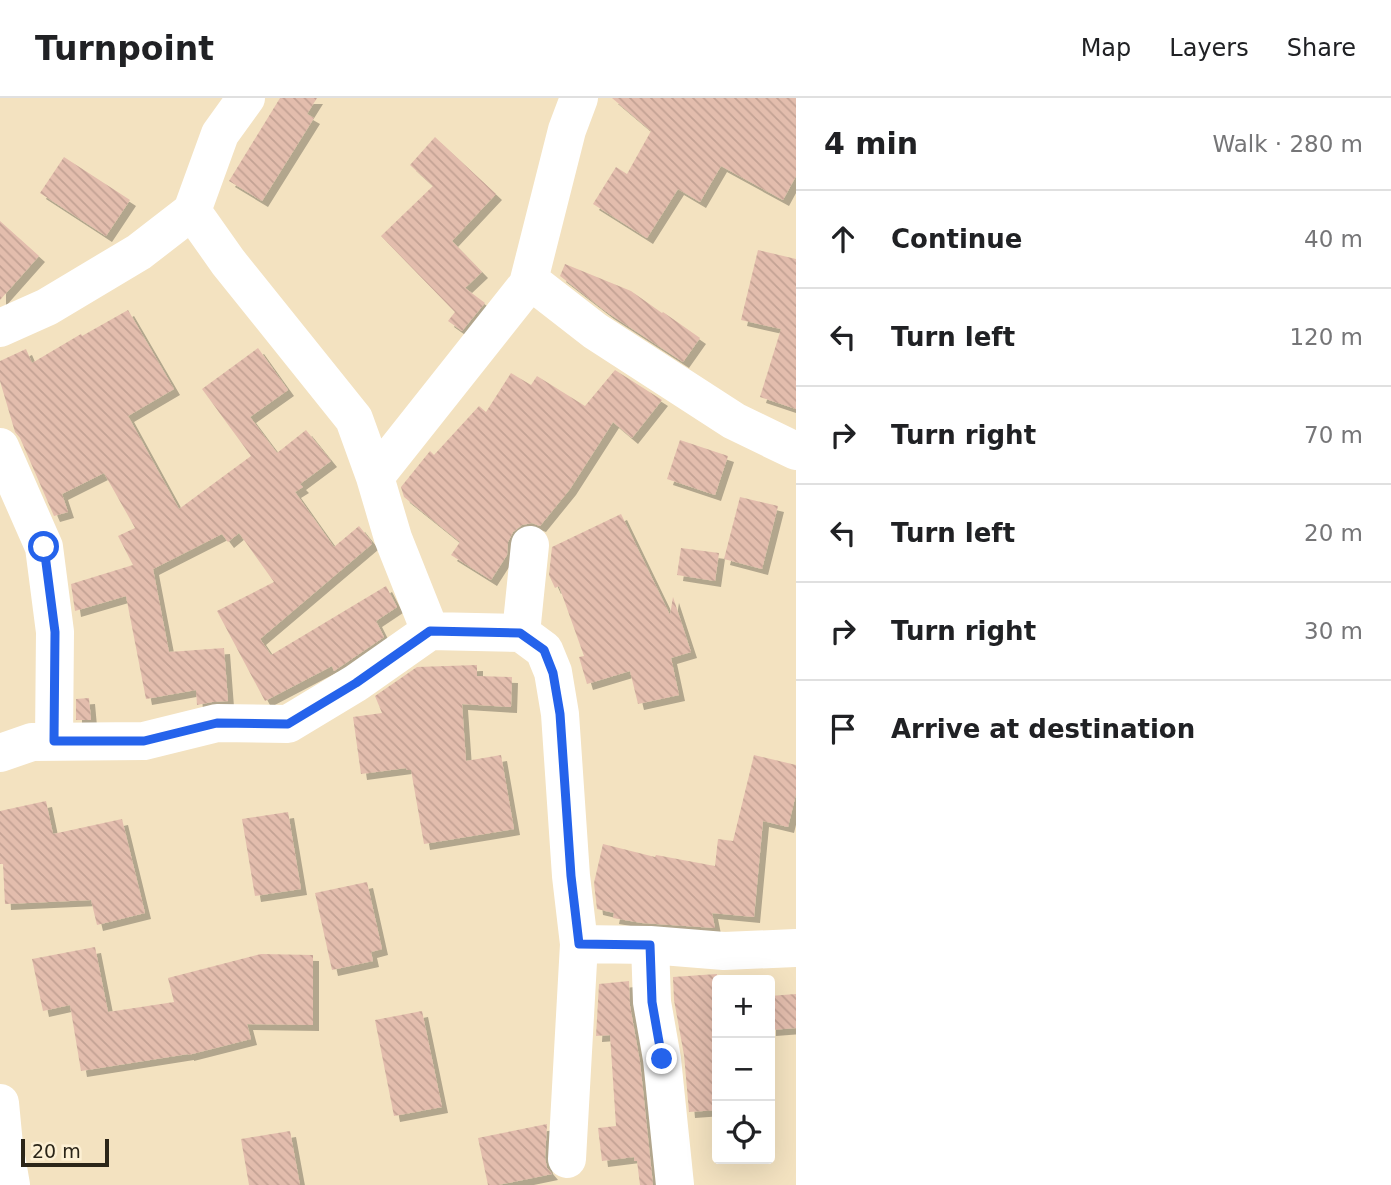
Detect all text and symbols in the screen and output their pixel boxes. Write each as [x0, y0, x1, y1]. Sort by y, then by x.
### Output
text: Turnpoint [35, 29, 214, 68]
text: Map [1081, 34, 1131, 62]
text: Layers [1169, 34, 1249, 62]
text: Share [1287, 34, 1356, 62]
text: 4 min [824, 126, 918, 161]
text: Walk · 280 m [1212, 131, 1363, 157]
icon: ahead [824, 220, 862, 258]
text: Continue [891, 224, 1022, 254]
text: 40 m [1304, 226, 1363, 252]
icon: left [824, 318, 862, 356]
text: Turn left [891, 322, 1015, 352]
text: 120 m [1289, 324, 1363, 350]
icon: right [824, 416, 862, 454]
text: Turn right [891, 420, 1036, 450]
text: 70 m [1304, 422, 1363, 448]
icon: left [824, 514, 862, 552]
text: Turn left [891, 518, 1015, 548]
text: 20 m [1304, 520, 1363, 546]
route start [28, 531, 59, 562]
icon: right [824, 612, 862, 650]
text: Turn right [891, 616, 1036, 646]
text: 30 m [1304, 618, 1363, 644]
icon: arrive [824, 710, 862, 748]
text: Arrive at destination [891, 714, 1195, 744]
map controls [712, 975, 775, 1164]
button: + [712, 975, 775, 1038]
button: − [712, 1038, 775, 1101]
route end [646, 1043, 677, 1074]
button: locate [712, 1101, 775, 1164]
scale bar [21, 1136, 108, 1168]
text: 20 m [32, 1140, 81, 1162]

